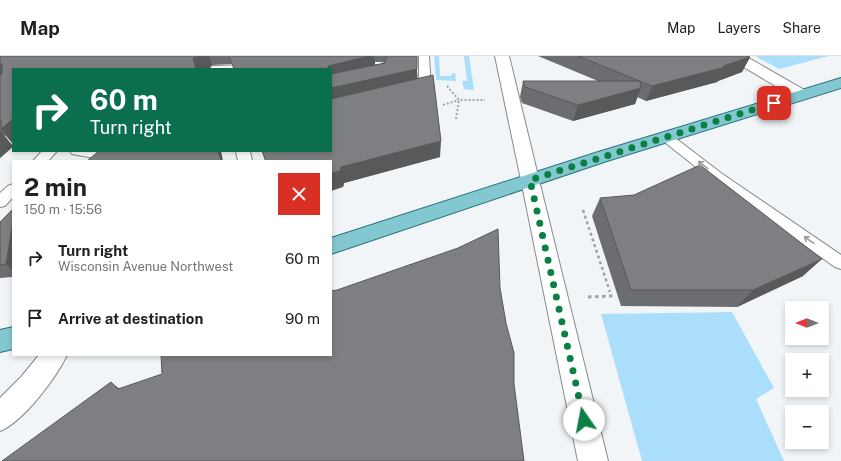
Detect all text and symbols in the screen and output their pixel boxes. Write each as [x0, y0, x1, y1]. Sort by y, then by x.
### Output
text: Map [20, 17, 60, 39]
text: Map [667, 20, 695, 36]
text: Layers [717, 20, 761, 36]
text: Share [783, 20, 821, 36]
text: 60 m [90, 83, 158, 116]
icon: right [24, 84, 76, 136]
pin [757, 86, 791, 120]
icon: arrive [763, 92, 785, 114]
text: Turn right [90, 117, 172, 138]
one-way arrow [697, 161, 708, 170]
text: 2 min [24, 173, 87, 201]
button: close [278, 173, 320, 215]
text: 150 m · 15:56 [24, 202, 102, 217]
one-way arrow [804, 236, 815, 244]
text: Turn right [58, 242, 128, 259]
icon: right [24, 247, 46, 269]
text: 60 m [285, 250, 320, 267]
text: Wisconsin Avenue Northwest [58, 259, 233, 274]
north arrow [785, 301, 829, 345]
map controls [785, 301, 829, 449]
icon: arrive [24, 307, 46, 329]
text: Arrive at destination [58, 310, 203, 327]
text: 90 m [285, 310, 320, 327]
button: + [785, 353, 829, 397]
position arrow [563, 399, 605, 441]
button: − [785, 405, 829, 449]

